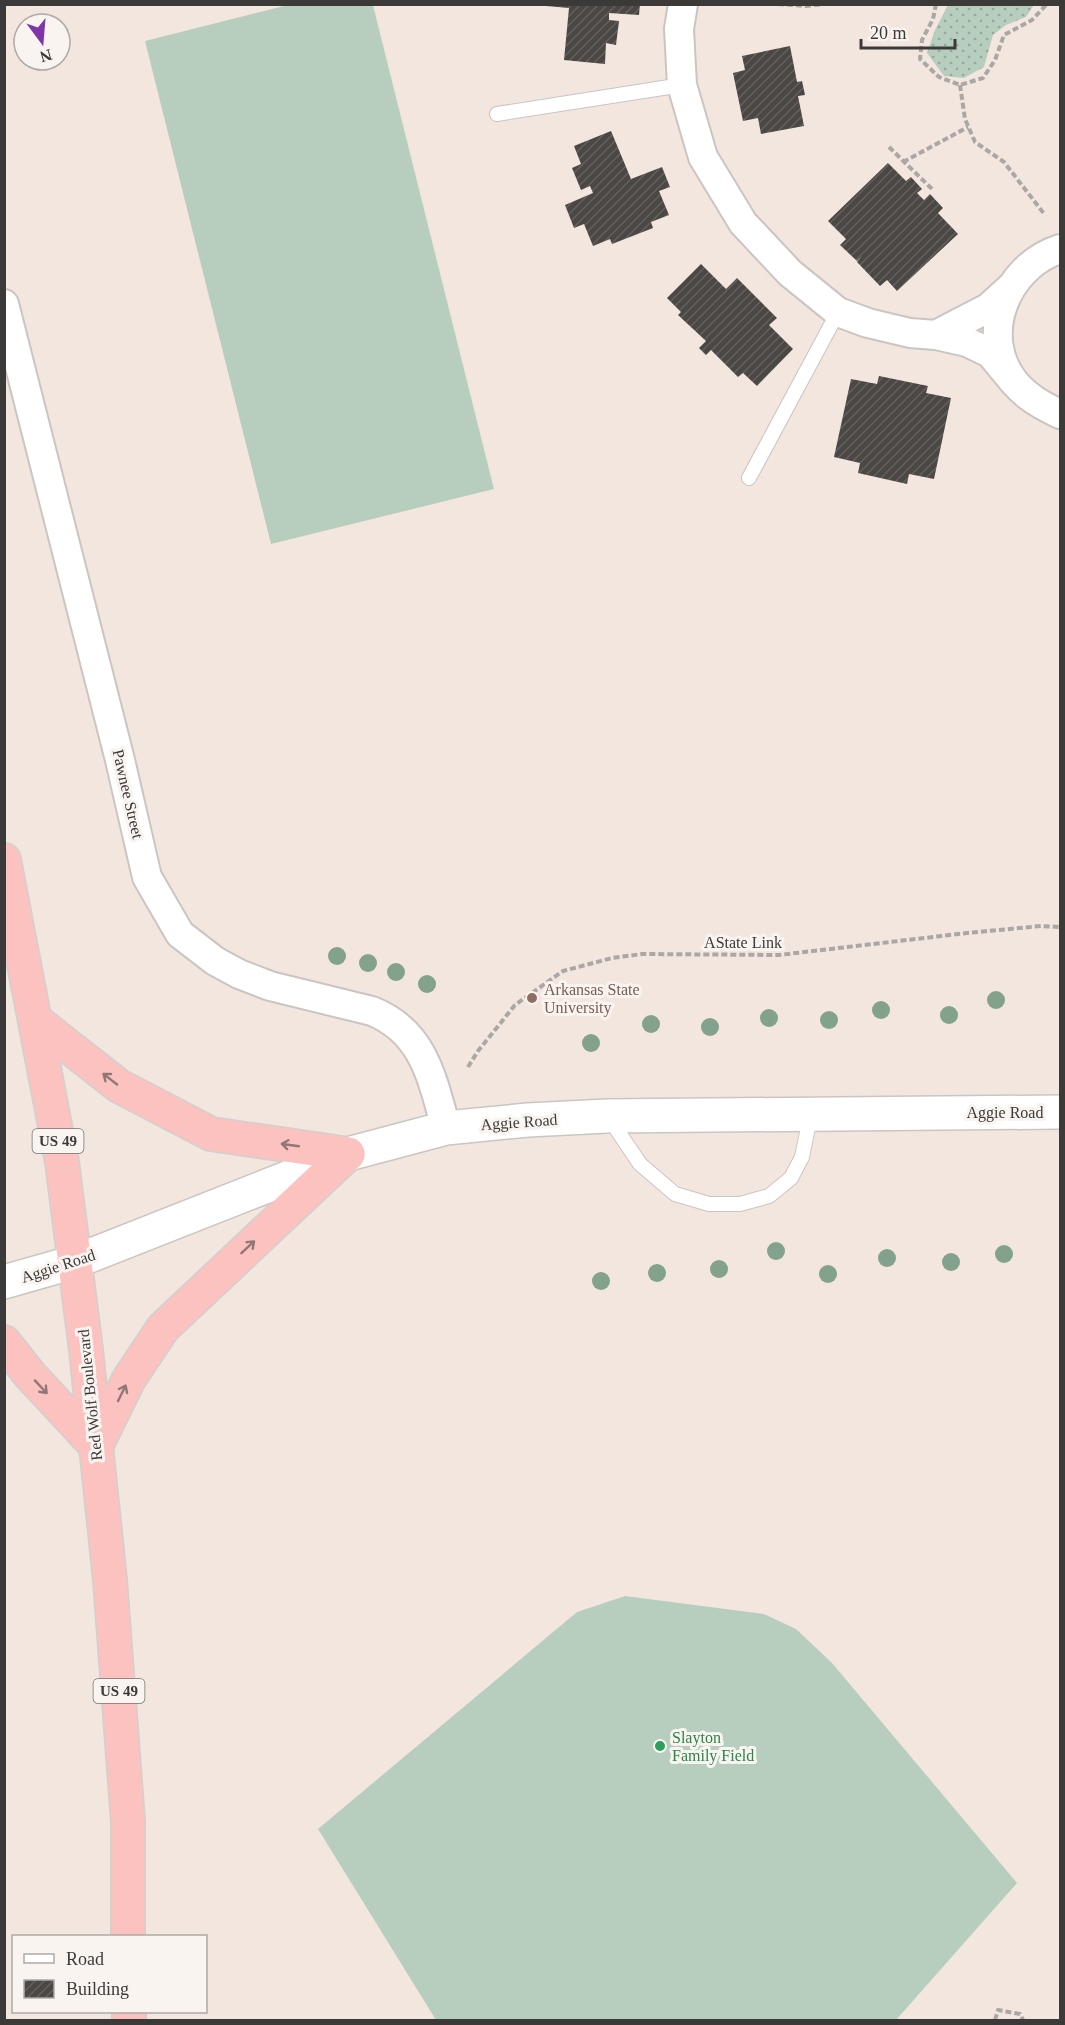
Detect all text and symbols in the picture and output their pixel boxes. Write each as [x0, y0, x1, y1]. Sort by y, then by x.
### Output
north arrow [12, 12, 72, 72]
scale bar [861, 12, 956, 50]
text: 20 m [870, 23, 907, 43]
text: N [38, 46, 54, 66]
street label: Pawnee Street [109, 748, 147, 841]
street label: AState Link [704, 934, 782, 951]
place label: Arkansas State University [544, 981, 640, 1017]
marker: Arkansas State University [525, 991, 539, 1005]
one-way arrow [102, 1072, 118, 1085]
street label: Aggie Road [967, 1104, 1043, 1122]
street label: Aggie Road [480, 1111, 558, 1134]
road number: US 49 [32, 1129, 84, 1153]
one-way arrow [281, 1140, 300, 1151]
one-way arrow [241, 1240, 256, 1255]
street label: Aggie Road [19, 1246, 97, 1287]
street label: Red Wolf Boulevard [75, 1329, 105, 1461]
one-way arrow [34, 1379, 48, 1394]
one-way arrow [116, 1385, 128, 1403]
road number: US 49 [94, 1679, 144, 1703]
place label: Slayton Family Field [672, 1729, 754, 1765]
marker: Slayton Family Field [653, 1739, 667, 1753]
legend [12, 1935, 207, 2013]
text: Road [66, 1949, 104, 1969]
text: Building [66, 1979, 129, 1999]

